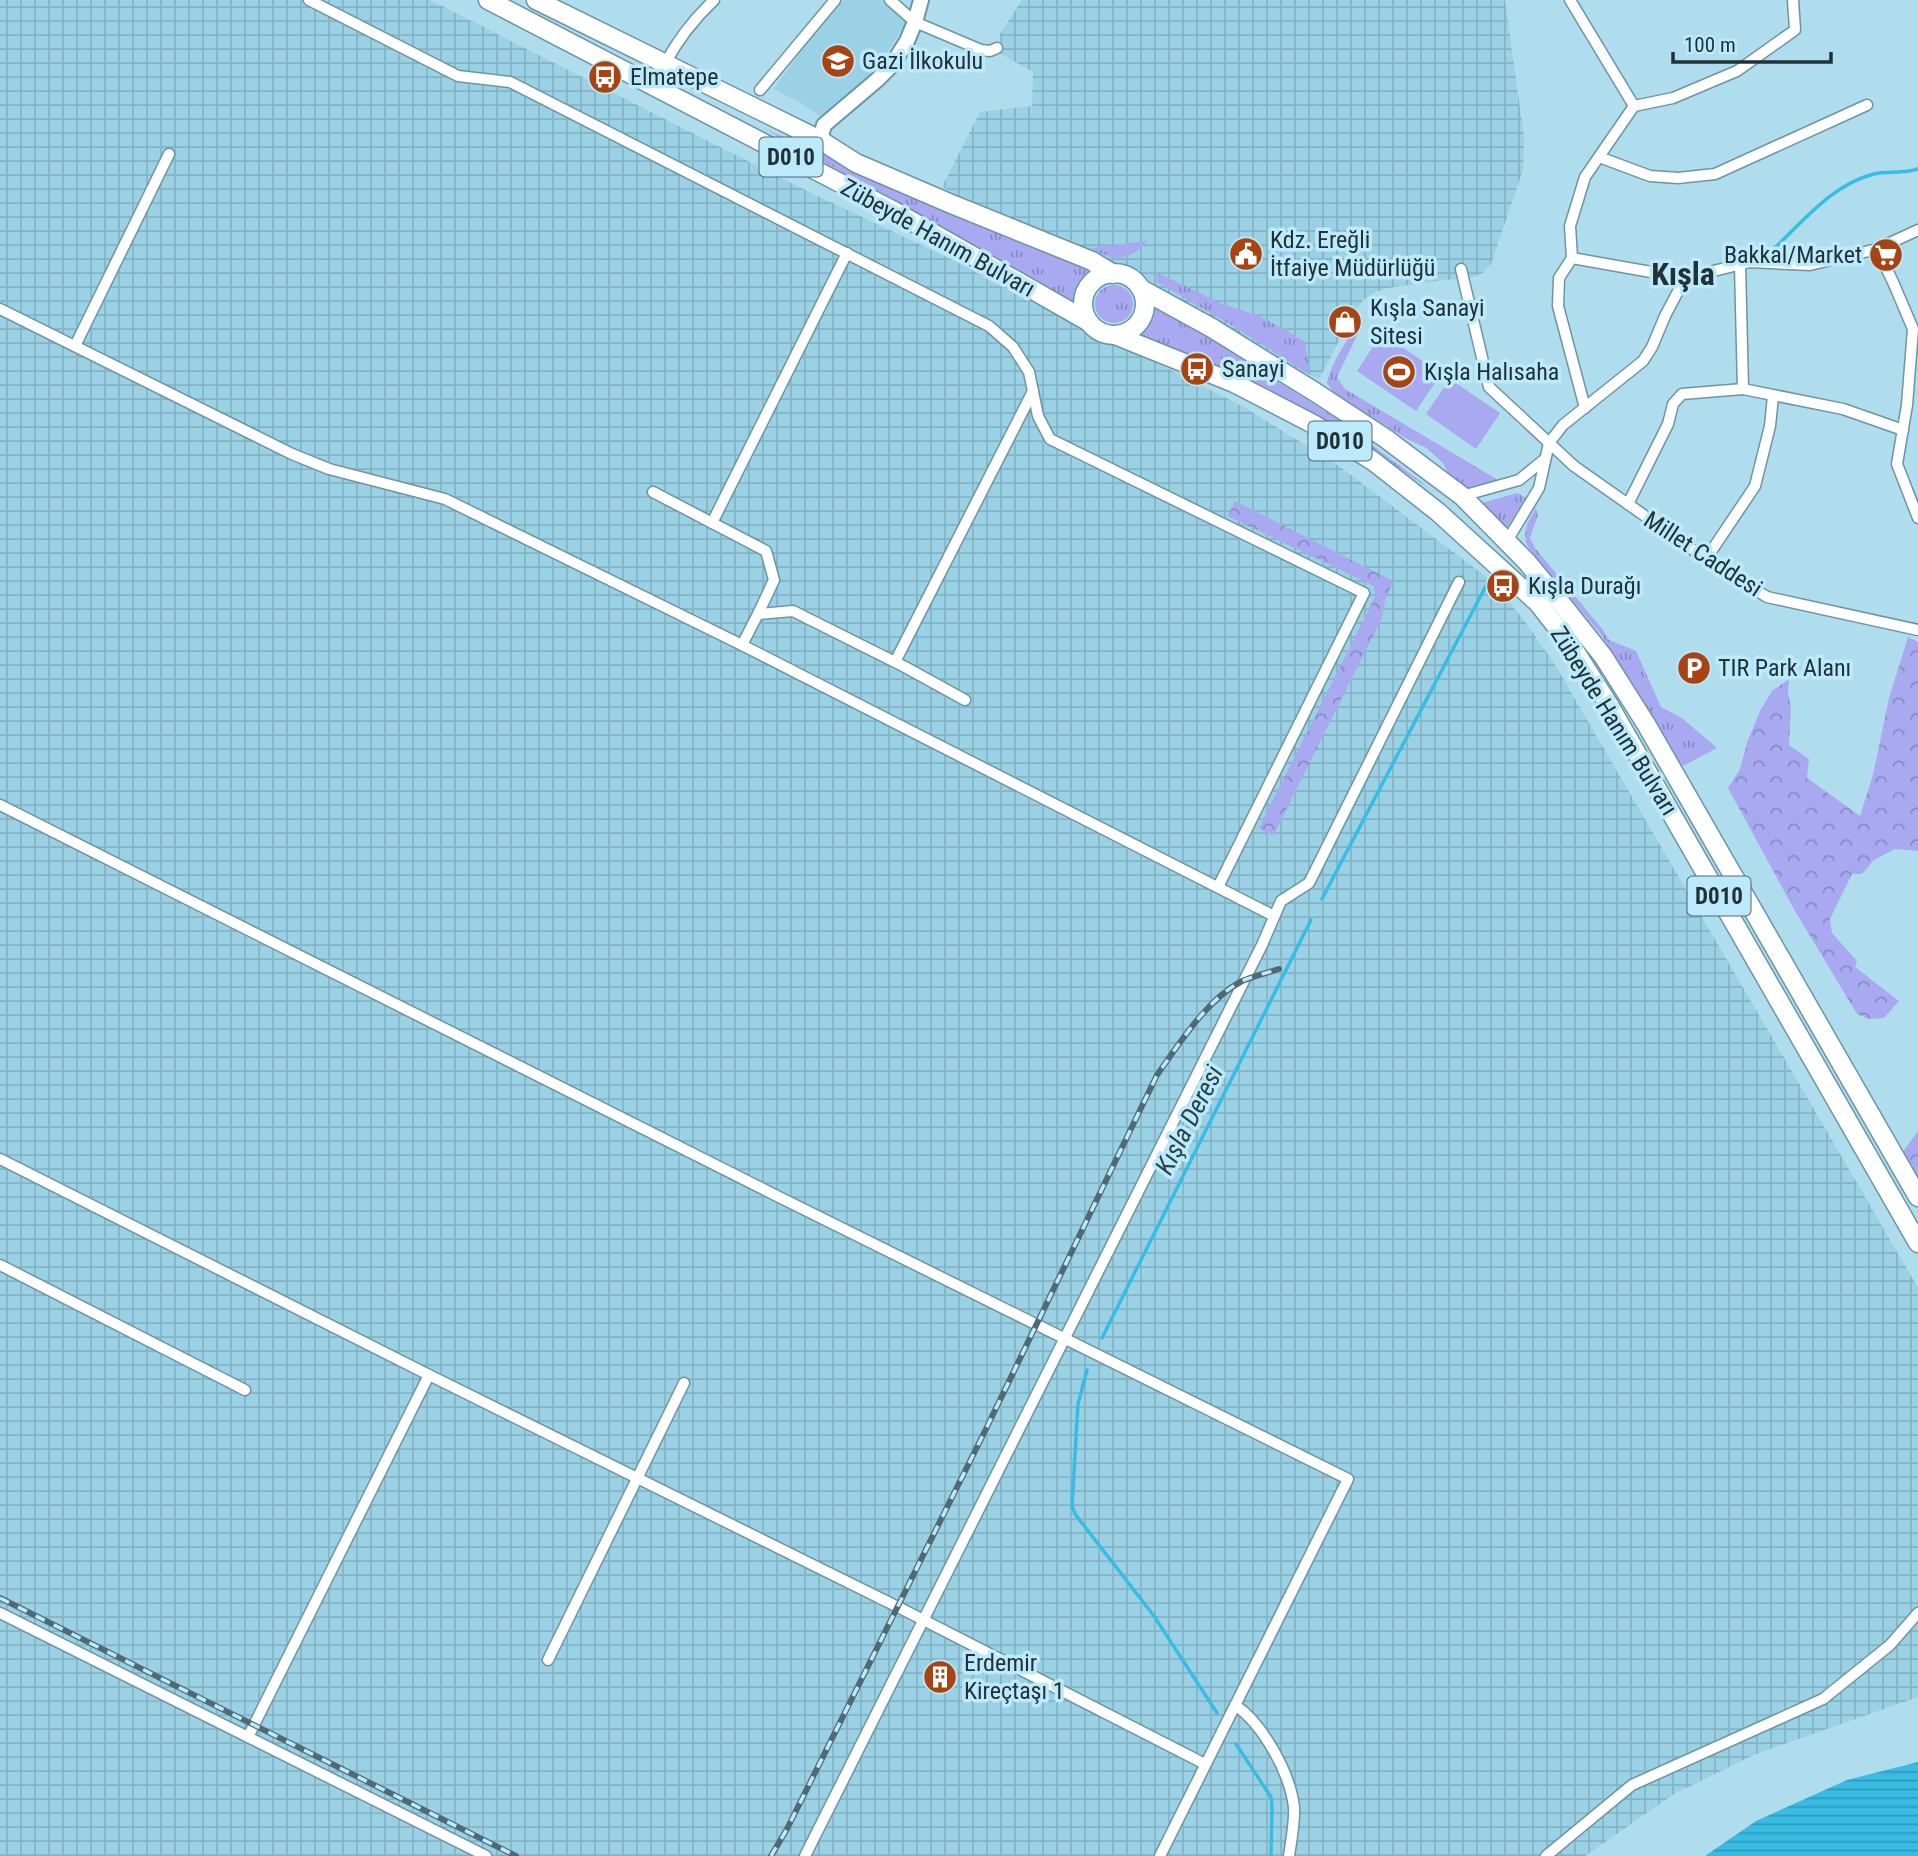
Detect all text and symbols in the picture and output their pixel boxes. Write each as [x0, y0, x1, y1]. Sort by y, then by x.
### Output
scale bar [1673, 21, 1830, 65]
text: 100 m [1684, 33, 1736, 57]
school or university icon: Gazi İlkokulu [819, 42, 857, 80]
place label: Gazi İlkokulu [862, 47, 983, 75]
bus stop icon: Elmatepe [586, 58, 624, 96]
place label: Elmatepe [630, 63, 718, 91]
road number: D010 [760, 138, 822, 176]
street label: Zübeyde Hanım Bulvarı [836, 173, 1040, 303]
place label: Kdz. Ereğli İtfaiye Müdürlüğü [1270, 226, 1435, 282]
public building icon: Kdz. Ereğli İtfaiye Müdürlüğü [1227, 235, 1265, 273]
supermarket icon: Bakkal/Market [1867, 236, 1905, 274]
place label: Bakkal/Market [1724, 241, 1862, 269]
district label: Kışla [1651, 255, 1715, 293]
place label: Kışla Sanayi Sitesi [1370, 294, 1485, 350]
shop icon: Kışla Sanayi Sitesi [1326, 303, 1364, 341]
bus stop icon: Sanayi [1178, 350, 1216, 388]
sports icon: Kışla Halısaha [1380, 353, 1418, 391]
place label: Sanayi [1222, 355, 1284, 383]
place label: Kışla Halısaha [1424, 358, 1559, 386]
road number: D010 [1308, 422, 1372, 461]
street label: Millet Caddesi [1639, 505, 1767, 603]
bus stop icon: Kışla Durağı [1484, 567, 1522, 605]
place label: Kışla Durağı [1528, 572, 1641, 600]
street label: Zübeyde Hanım Bulvarı [1545, 621, 1683, 821]
parking icon: TIR Park Alanı [1675, 649, 1713, 687]
place label: TIR Park Alanı [1718, 654, 1851, 682]
road number: D010 [1688, 876, 1750, 916]
water label: Kışla Deresi [1149, 1061, 1229, 1179]
place label: Erdemir Kireçtaşı 1 [964, 1649, 1065, 1705]
building icon: Erdemir Kireçtaşı 1 [921, 1658, 959, 1696]

